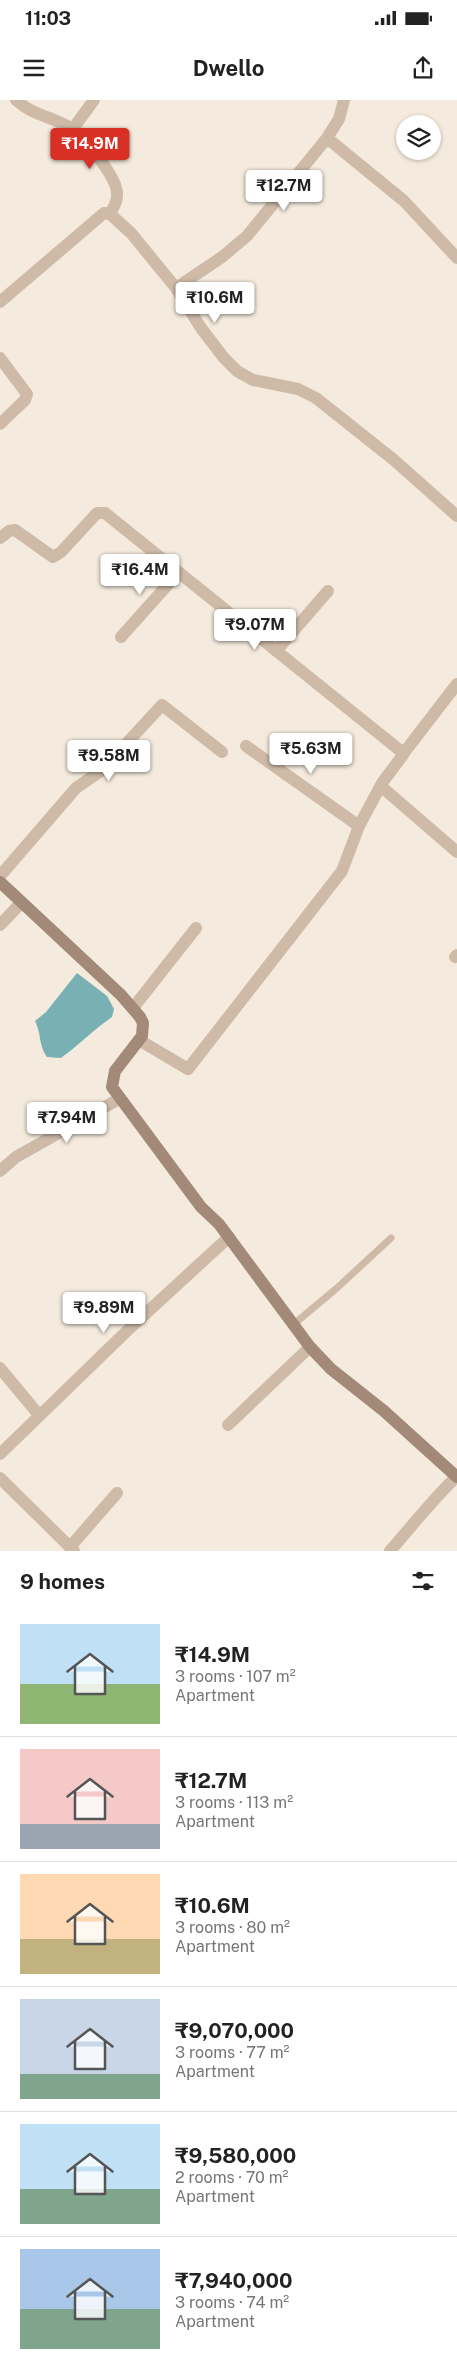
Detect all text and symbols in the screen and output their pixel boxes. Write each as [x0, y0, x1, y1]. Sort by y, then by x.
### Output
text: 11:03 [25, 7, 71, 29]
icon: menu [20, 54, 48, 82]
icon: share [409, 54, 437, 82]
text: Dwello [193, 55, 264, 81]
map controls [396, 115, 441, 160]
button: layers [396, 115, 441, 160]
pin: ₹14.9M [49, 128, 131, 170]
text: ₹14.9M [61, 134, 119, 153]
pin: ₹12.7M [243, 170, 325, 212]
text: ₹12.7M [257, 176, 312, 195]
pin: ₹10.6M [174, 282, 256, 324]
text: ₹10.6M [186, 288, 244, 307]
pin: ₹16.4M [99, 554, 181, 596]
text: ₹16.4M [111, 560, 169, 579]
pin: ₹9.07M [214, 608, 296, 651]
text: ₹9.07M [225, 615, 285, 634]
pin: ₹5.63M [270, 732, 352, 775]
text: ₹5.63M [280, 739, 342, 758]
pin: ₹9.58M [68, 740, 150, 782]
text: ₹9.58M [78, 746, 140, 765]
pin: ₹7.94M [26, 1102, 108, 1144]
text: ₹7.94M [38, 1108, 96, 1127]
pin: ₹9.89M [63, 1292, 145, 1334]
text: ₹9.89M [73, 1298, 135, 1317]
icon: filters [409, 1567, 437, 1595]
text: 9 homes [20, 1569, 105, 1594]
text: ₹14.9M [175, 1642, 250, 1667]
icon: home [60, 1644, 120, 1704]
text: 3 rooms · 107 m² [175, 1667, 296, 1686]
text: Apartment [175, 1686, 255, 1705]
text: ₹12.7M [175, 1768, 247, 1793]
icon: home [60, 1769, 120, 1829]
text: 3 rooms · 113 m² [175, 1793, 293, 1812]
text: Apartment [175, 1812, 255, 1831]
text: ₹10.6M [175, 1893, 250, 1918]
icon: home [60, 1894, 120, 1954]
text: 3 rooms · 80 m² [175, 1918, 290, 1937]
text: Apartment [175, 1937, 255, 1956]
text: ₹9,070,000 [175, 2018, 294, 2043]
icon: home [60, 2019, 120, 2079]
text: 3 rooms · 77 m² [175, 2043, 289, 2062]
text: Apartment [175, 2062, 255, 2081]
text: ₹9,580,000 [175, 2143, 296, 2168]
icon: home [60, 2144, 120, 2204]
text: 2 rooms · 70 m² [175, 2168, 288, 2187]
text: Apartment [175, 2187, 255, 2206]
text: ₹7,940,000 [175, 2268, 292, 2293]
icon: home [60, 2269, 120, 2329]
text: 3 rooms · 74 m² [175, 2293, 289, 2312]
text: Apartment [175, 2312, 255, 2331]

